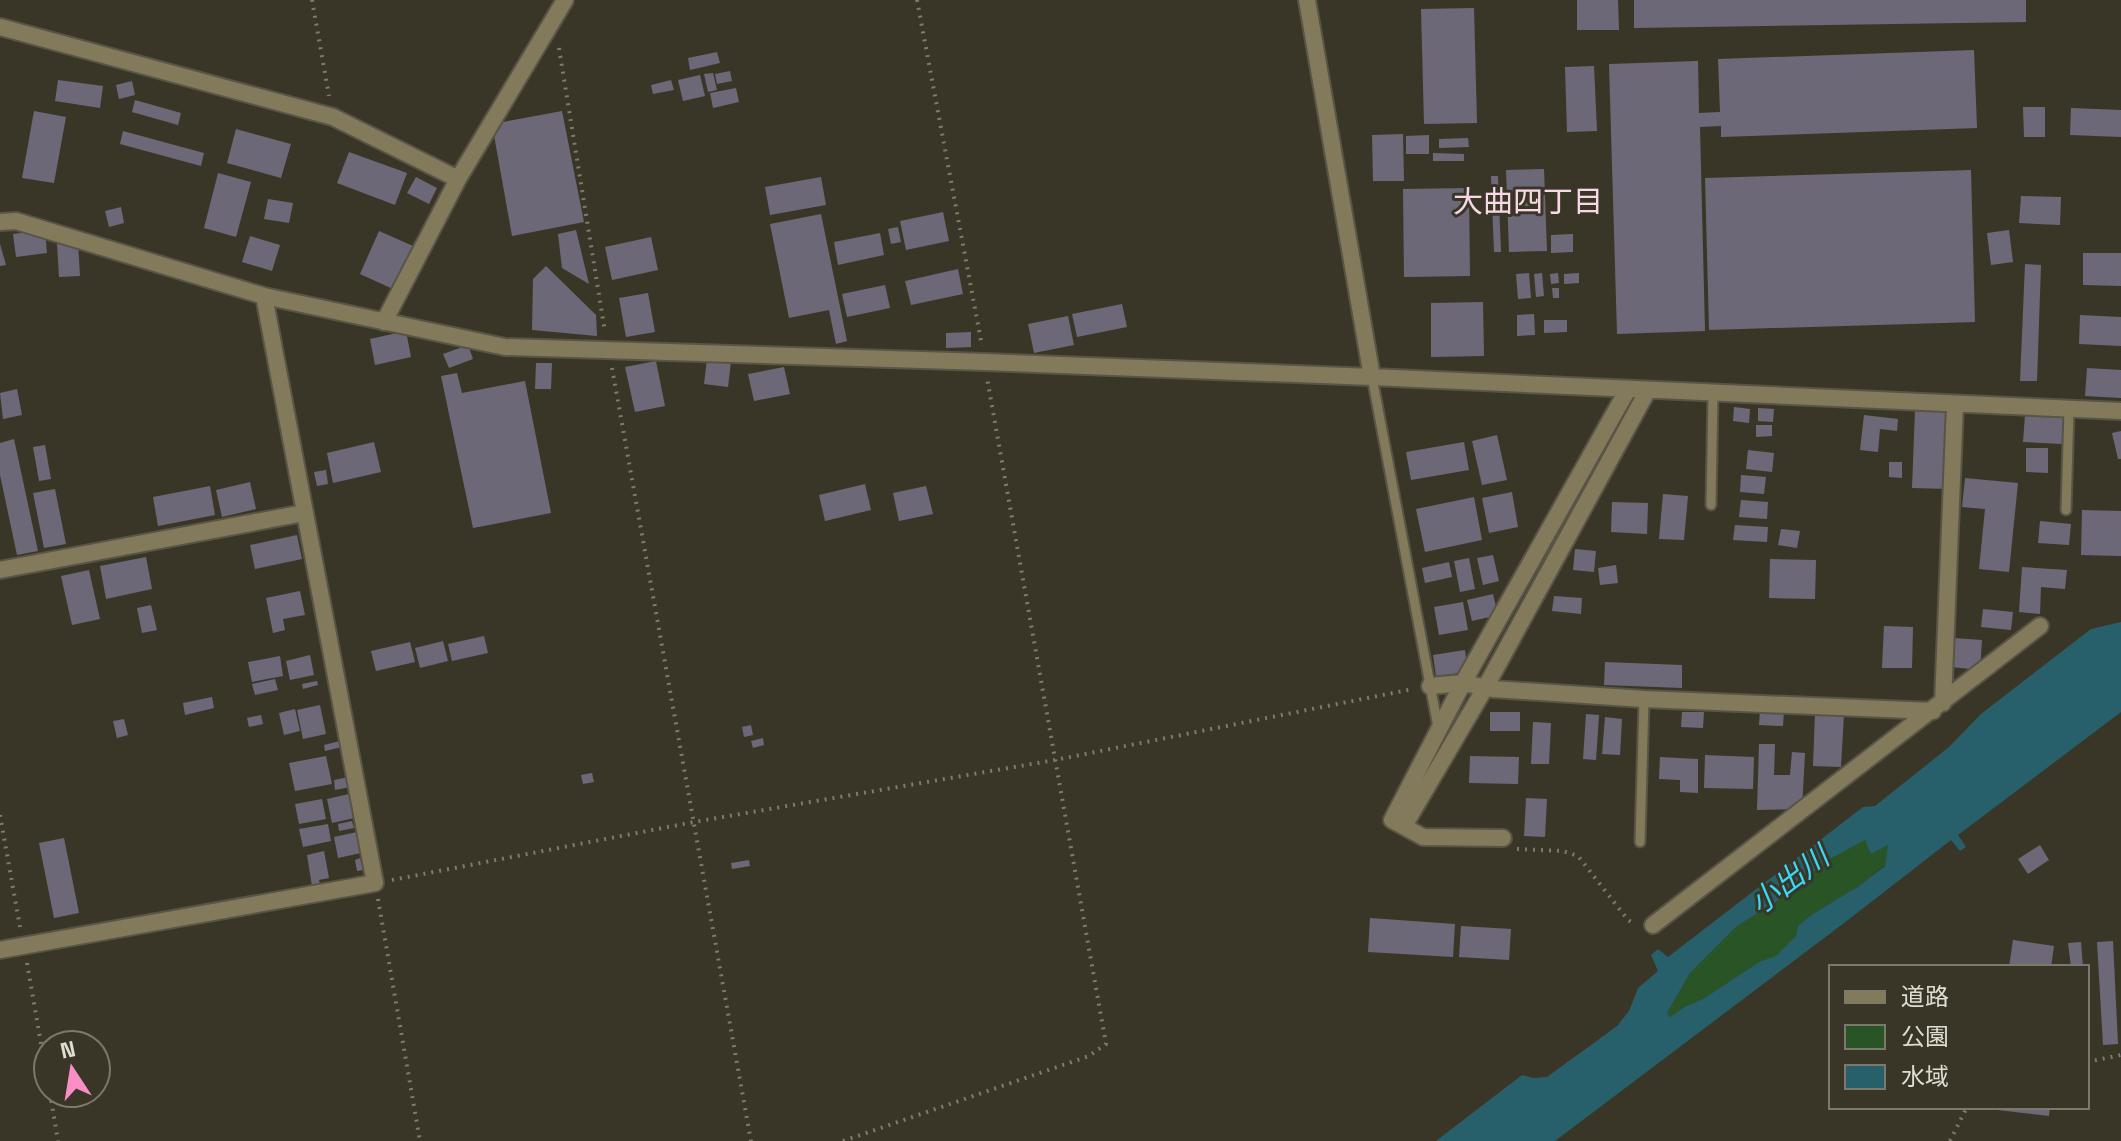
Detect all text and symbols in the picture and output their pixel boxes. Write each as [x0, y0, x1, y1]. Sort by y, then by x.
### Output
district label: 大曲四丁目 [1453, 182, 1603, 221]
water label: 小出川 [1741, 836, 1839, 923]
legend [1829, 965, 2089, 1109]
text: 道路 [1901, 981, 1949, 1012]
text: 公園 [1901, 1021, 1949, 1052]
north arrow [32, 1029, 112, 1109]
text: N [58, 1034, 78, 1065]
text: 水域 [1901, 1061, 1949, 1092]

